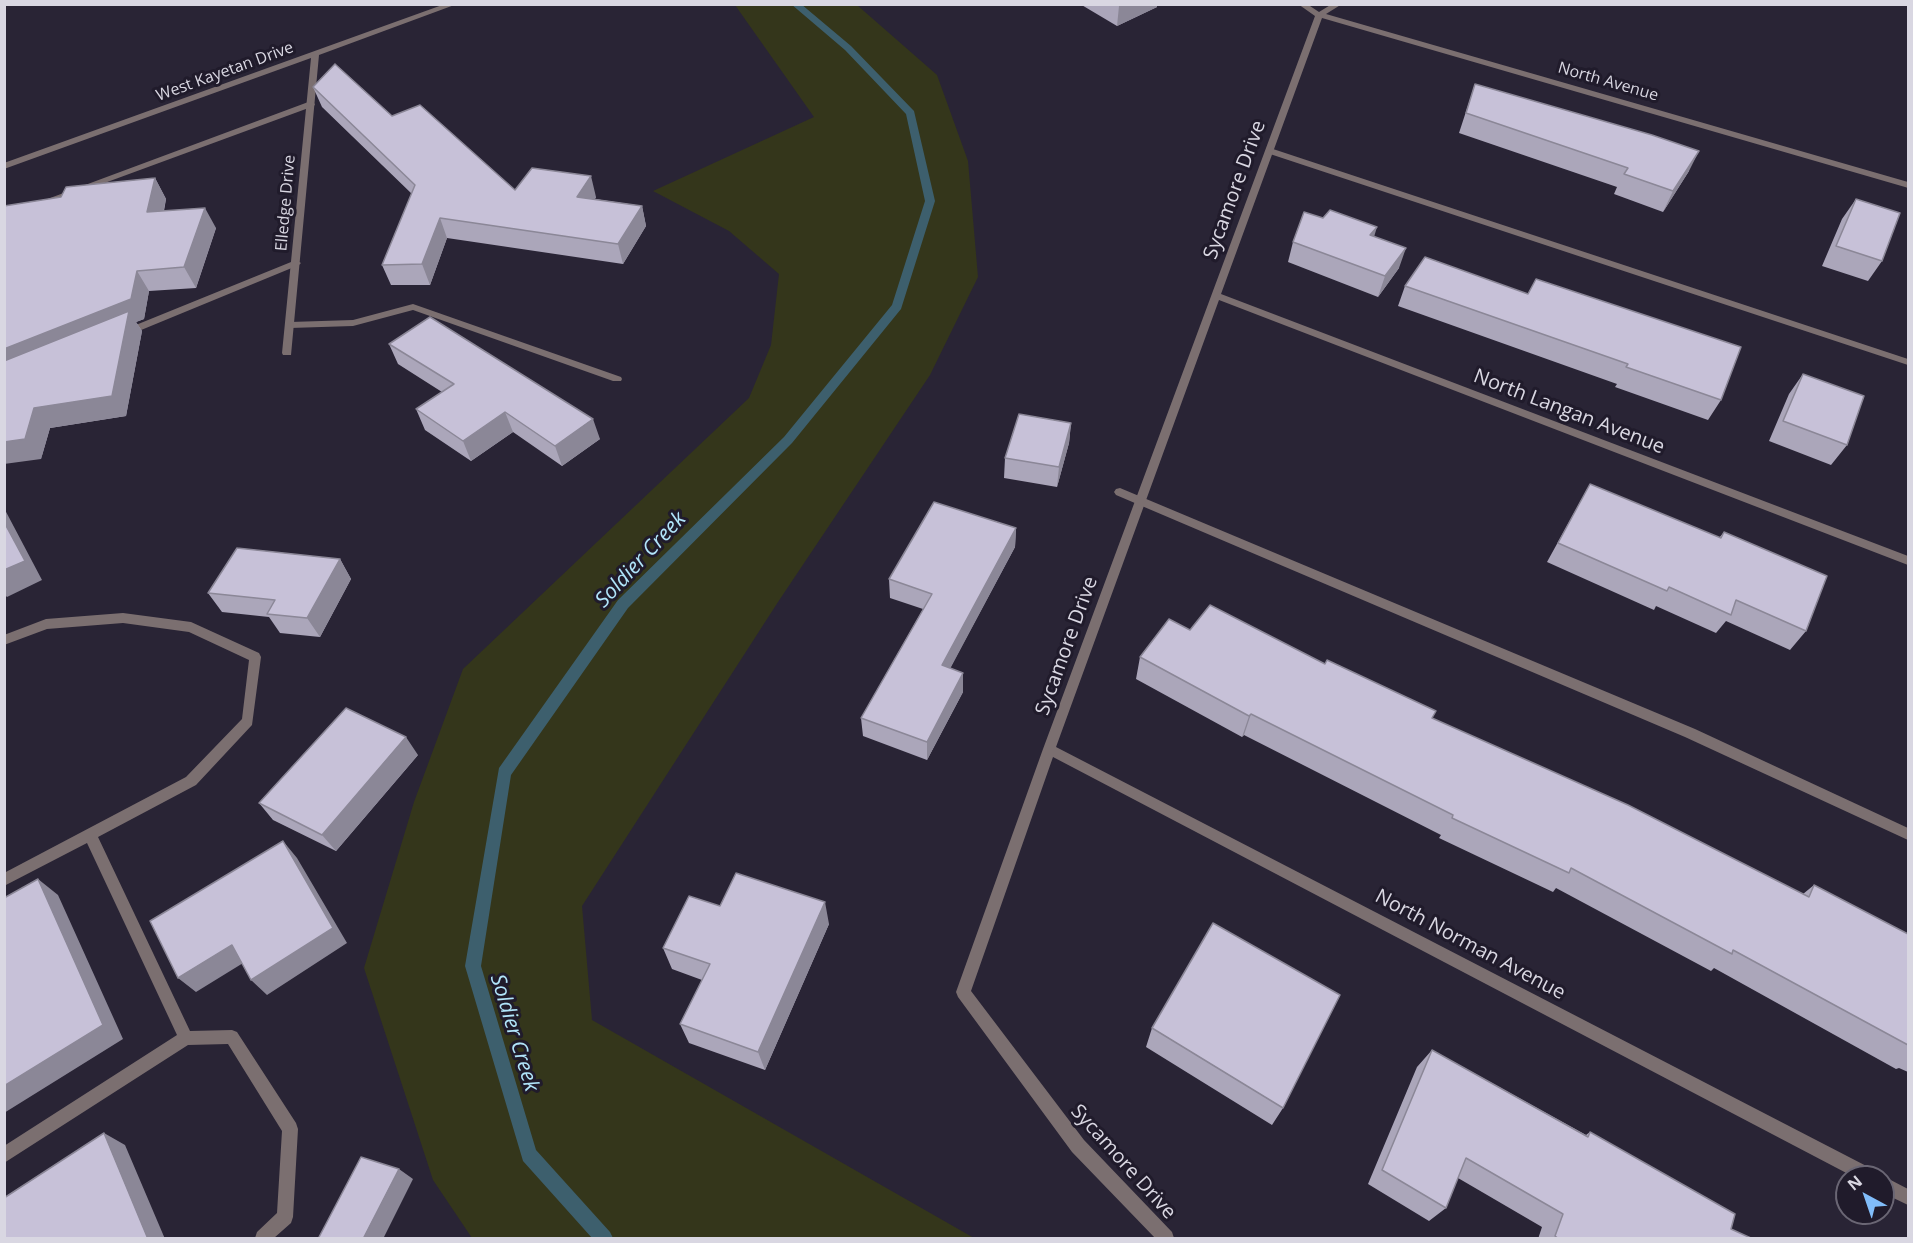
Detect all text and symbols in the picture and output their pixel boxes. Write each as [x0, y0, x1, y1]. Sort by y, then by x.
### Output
street label: West Kayetan Drive [154, 38, 296, 106]
street label: North Avenue [1556, 58, 1660, 106]
street label: Sycamore Drive [1199, 117, 1271, 263]
street label: Elledge Drive [272, 154, 300, 252]
street label: North Langan Avenue [1470, 364, 1668, 460]
water label: Soldier Creek [590, 507, 692, 613]
street label: Sycamore Drive [1031, 573, 1103, 719]
street label: North Norman Avenue [1371, 885, 1569, 1005]
water label: Soldier Creek [484, 971, 544, 1095]
street label: Sycamore Drive [1065, 1100, 1181, 1224]
north arrow [1835, 1165, 1895, 1225]
text: N [1843, 1170, 1867, 1195]

